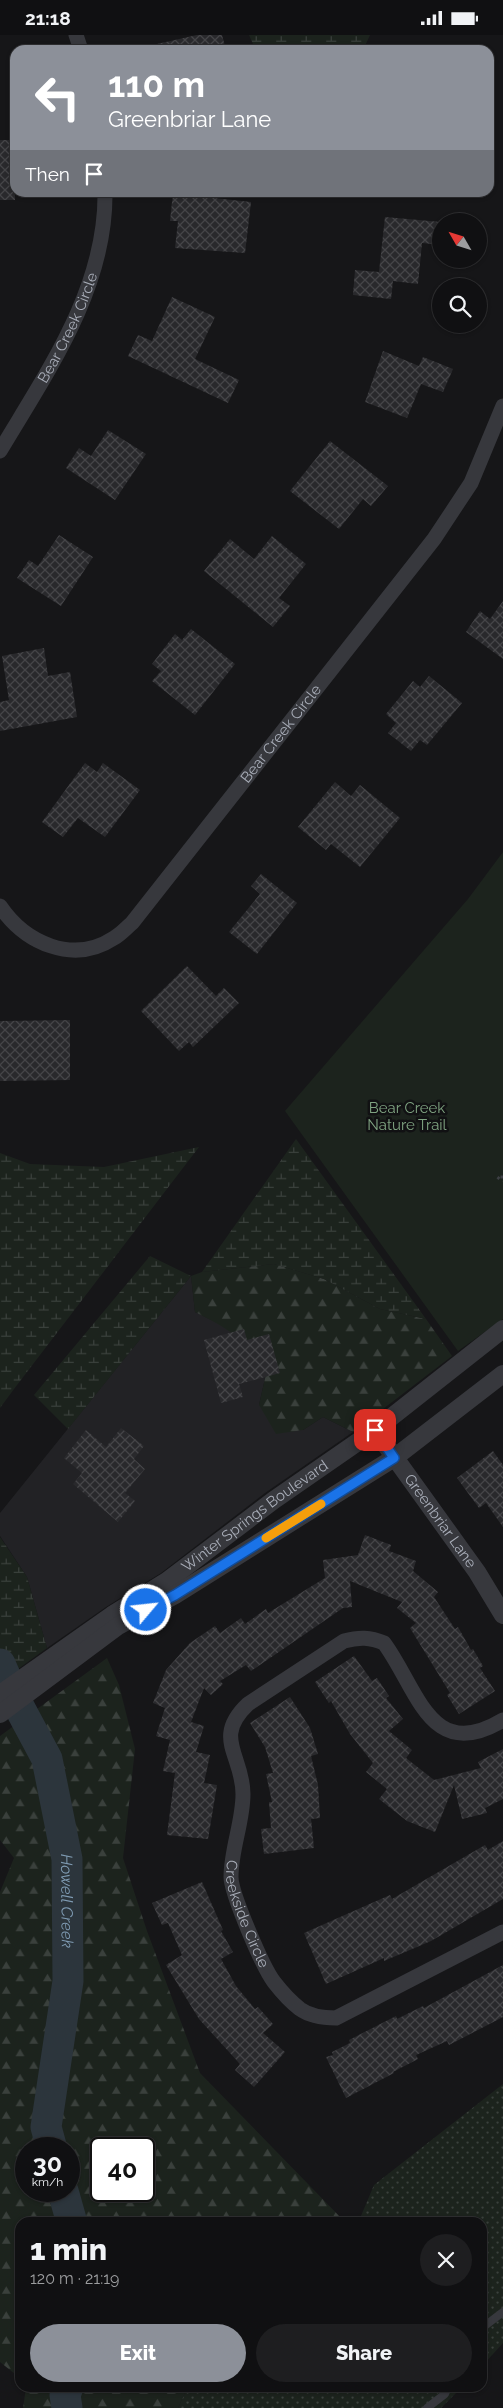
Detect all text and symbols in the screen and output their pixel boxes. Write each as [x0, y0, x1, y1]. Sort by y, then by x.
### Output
text: 21:18 [25, 7, 71, 29]
text: 110 m [108, 64, 205, 105]
icon: left [25, 65, 90, 130]
text: Greenbriar Lane [108, 106, 271, 132]
icon: arrive [80, 160, 108, 188]
text: Then [25, 163, 70, 185]
north arrow [432, 213, 488, 267]
map controls [432, 213, 487, 333]
street label: Bear Creek Circle [34, 270, 101, 386]
button: search [432, 278, 487, 333]
street label: Bear Creek Circle [237, 681, 325, 786]
park label: Bear Creek Nature Trail [367, 1099, 448, 1134]
pin [354, 1409, 396, 1451]
icon: arrive [361, 1416, 389, 1444]
street label: Winter Springs Boulevard [178, 1456, 331, 1576]
street label: Greenbriar Lane [401, 1470, 480, 1572]
position arrow [119, 1583, 171, 1635]
water label: Howell Creek [57, 1854, 77, 1948]
street label: Creekside Circle [222, 1859, 273, 1971]
speed limit sign: 40 [90, 2137, 155, 2202]
text: 30 [33, 2148, 62, 2178]
text: km/h [32, 2175, 63, 2189]
text: 1 min [30, 2232, 107, 2267]
button: close [420, 2234, 472, 2286]
text: 120 m · 21:19 [30, 2269, 119, 2288]
button: Exit [30, 2324, 246, 2382]
button: Share [256, 2324, 472, 2382]

